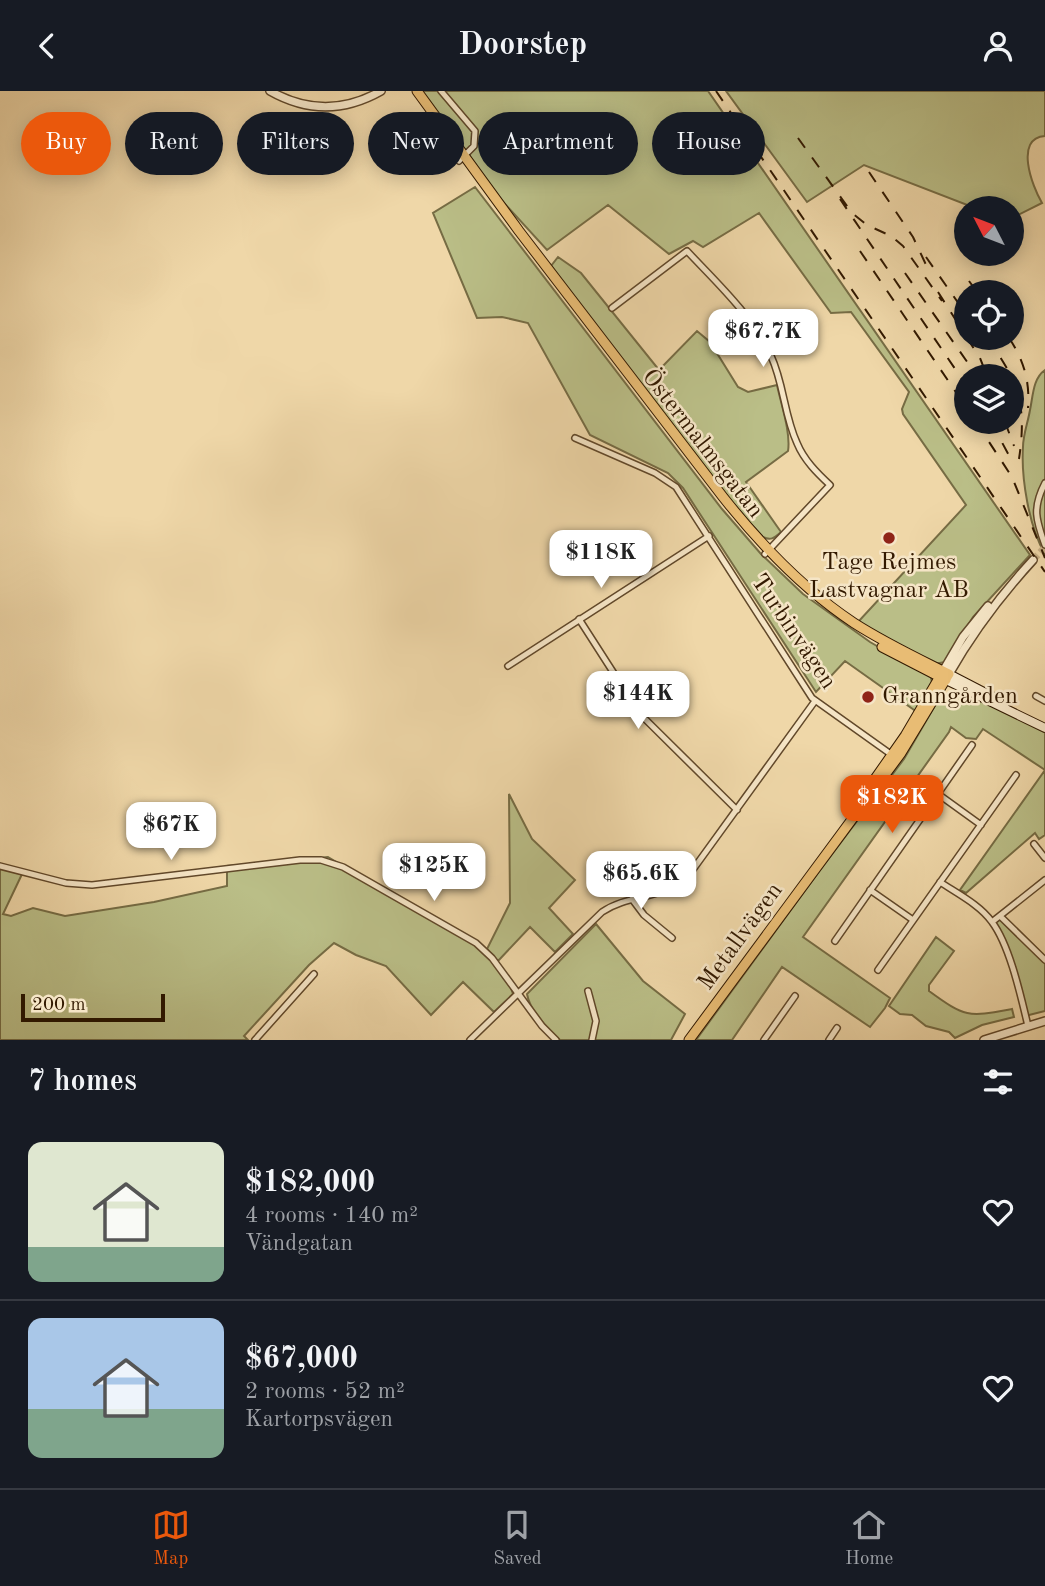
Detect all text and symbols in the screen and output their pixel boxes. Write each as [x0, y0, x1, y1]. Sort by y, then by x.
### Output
icon: back [28, 27, 66, 65]
icon: person [979, 27, 1017, 65]
text: Doorstep [458, 30, 587, 62]
chip: Buy [21, 112, 111, 175]
chip: Rent [125, 112, 223, 175]
chip: Filters [237, 112, 354, 175]
chip: New [368, 112, 464, 175]
chip: Apartment [478, 112, 638, 175]
chip: House [652, 112, 765, 175]
north arrow [954, 196, 1024, 266]
map controls [954, 196, 1024, 434]
button: locate [954, 280, 1024, 350]
pin: $67.7K [706, 309, 820, 369]
text: $67.7K [724, 320, 802, 343]
street label: Östermalmsgatan [637, 363, 770, 523]
button: layers [954, 364, 1024, 434]
marker: Tage Rejmes Lastvagnar AB [881, 530, 897, 546]
pin: $118K [552, 531, 650, 590]
text: $118K [565, 541, 637, 564]
place label: Tage Rejmes Lastvagnar AB [809, 551, 969, 603]
street label: Turbinvägen [746, 570, 840, 694]
pin: $144K [589, 671, 687, 731]
text: $144K [602, 682, 674, 705]
place label: Granngården [882, 685, 1018, 709]
marker: Granngården [860, 689, 876, 705]
pin: $182K [843, 775, 941, 835]
text: $182K [856, 786, 928, 809]
pin: $67K [130, 803, 212, 862]
text: $67K [142, 813, 200, 836]
pin: $125K [385, 843, 483, 903]
pin: $65.6K [584, 851, 698, 911]
text: $125K [398, 854, 470, 877]
text: $65.6K [602, 862, 680, 885]
street label: Metallvägen [694, 879, 788, 995]
scale bar [21, 991, 164, 1023]
text: 200 m [32, 996, 85, 1015]
icon: filters [979, 1063, 1017, 1101]
text: 7 homes [28, 1067, 137, 1097]
text: $182,000 [245, 1168, 375, 1198]
icon: home [84, 1170, 168, 1254]
icon: heart [979, 1193, 1017, 1231]
text: 4 rooms · 140 m² [245, 1204, 418, 1227]
text: Vändgatan [245, 1232, 353, 1255]
text: $67,000 [245, 1344, 358, 1374]
icon: home [84, 1346, 168, 1430]
icon: heart [979, 1369, 1017, 1407]
text: 2 rooms · 52 m² [245, 1380, 405, 1403]
text: Kartorpsvägen [245, 1408, 393, 1431]
tab: Map [152, 1506, 190, 1571]
tab: Saved [493, 1506, 542, 1571]
tab: Home [845, 1506, 893, 1571]

